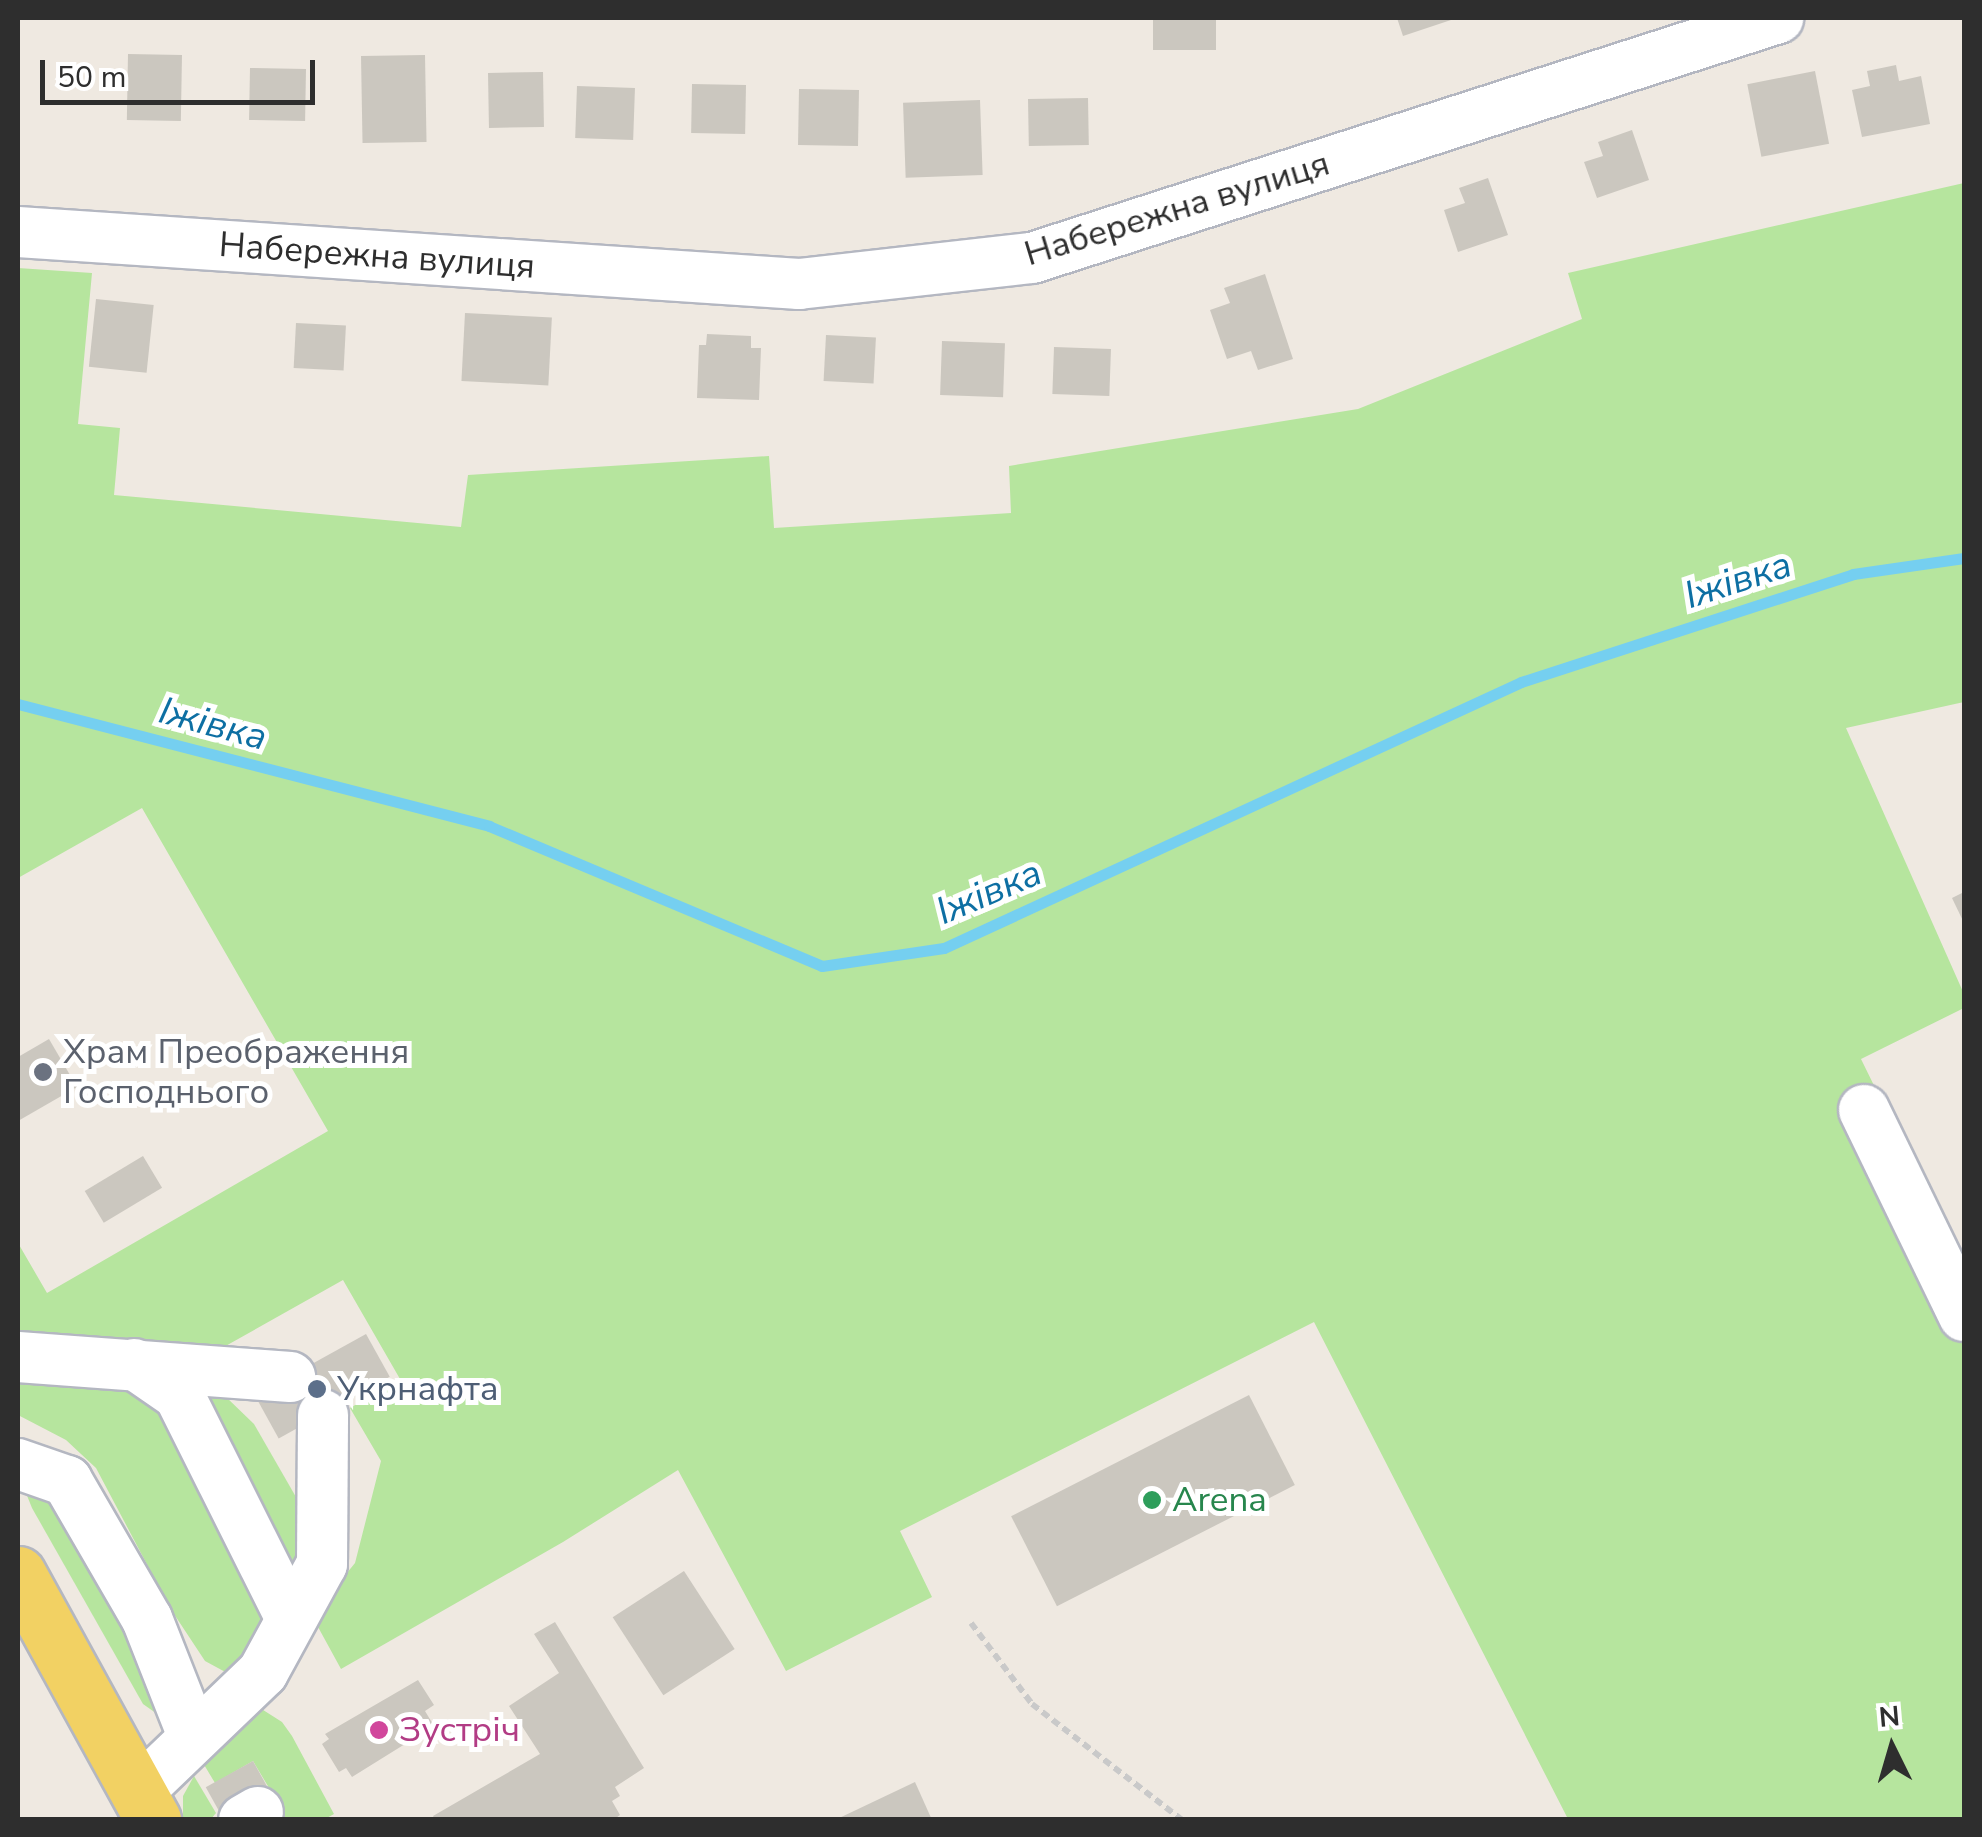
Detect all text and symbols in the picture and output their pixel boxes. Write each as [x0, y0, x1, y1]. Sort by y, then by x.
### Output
scale bar [45, 40, 320, 102]
text: 50 m [57, 57, 126, 98]
street label: Набережна вулиця [1019, 143, 1335, 275]
street label: Набережна вулиця [218, 224, 536, 288]
water label: Іжівка [1679, 541, 1797, 619]
water label: Іжівка [154, 688, 272, 760]
water label: Іжівка [929, 850, 1049, 934]
place label: Храм Преображення Господнього [63, 1031, 409, 1113]
marker: Храм Преображення Господнього [32, 1061, 54, 1083]
place label: Укрнафта [337, 1368, 499, 1410]
marker: Укрнафта [306, 1378, 328, 1400]
place label: Arena [1172, 1479, 1267, 1521]
marker: Arena [1141, 1489, 1163, 1511]
north arrow [1842, 1697, 1942, 1797]
text: N [1877, 1697, 1901, 1737]
place label: Зустріч [399, 1709, 520, 1751]
marker: Зустріч [368, 1719, 390, 1741]

